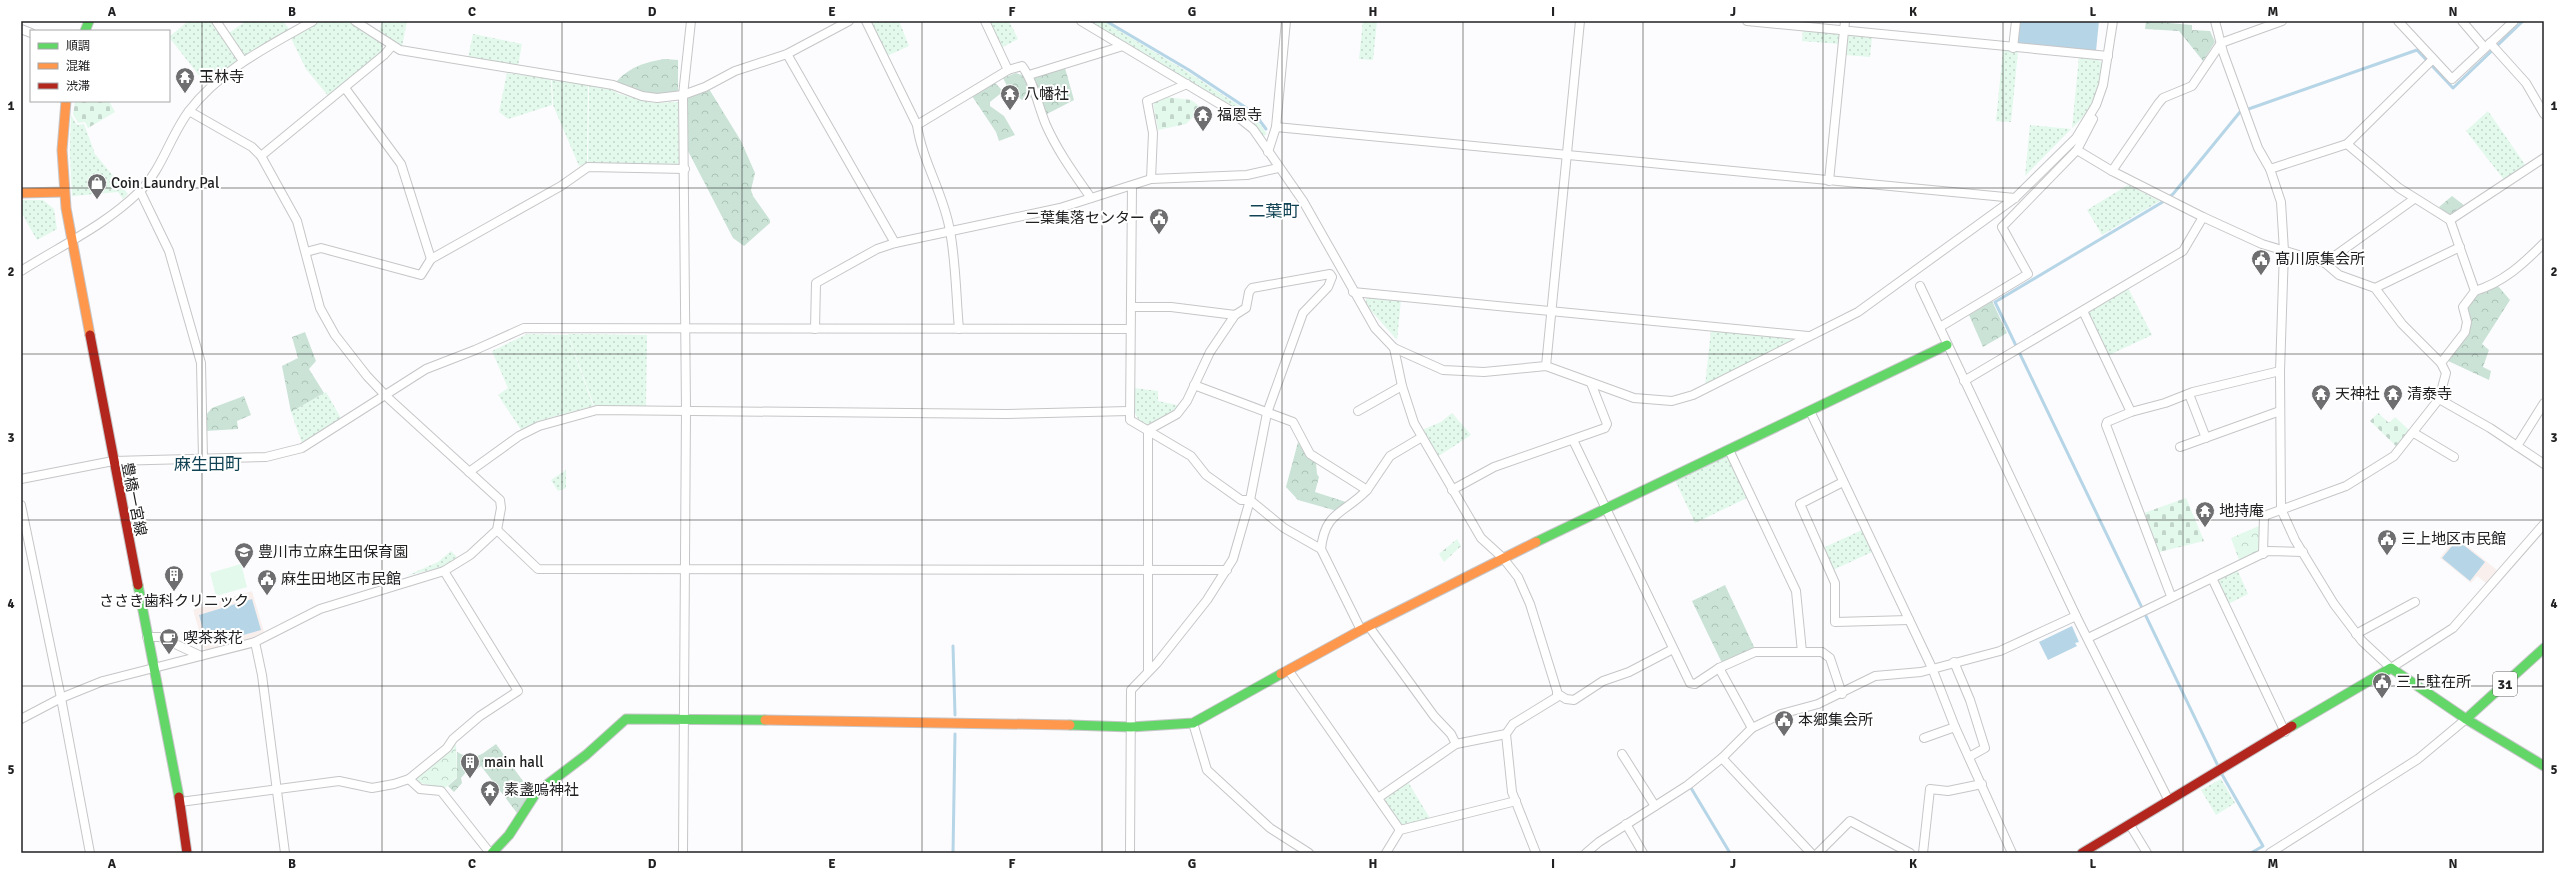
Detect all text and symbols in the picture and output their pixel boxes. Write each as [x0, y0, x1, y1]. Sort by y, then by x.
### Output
text: A [108, 4, 117, 20]
text: B [288, 4, 296, 20]
text: C [468, 4, 476, 20]
text: D [648, 4, 657, 20]
text: E [828, 4, 836, 20]
text: F [1009, 4, 1016, 20]
text: G [1188, 4, 1196, 20]
text: H [1369, 4, 1377, 20]
text: I [1551, 4, 1555, 20]
text: J [1730, 4, 1736, 20]
text: K [1909, 4, 1917, 20]
text: L [2090, 4, 2097, 20]
text: M [2268, 4, 2279, 20]
text: N [2448, 4, 2458, 20]
legend [30, 30, 170, 102]
text: 順調 [66, 39, 90, 54]
text: 混雑 [66, 59, 90, 74]
temple icon: 玉林寺 [174, 66, 196, 94]
place label: 玉林寺 [199, 68, 244, 86]
text: 渋滞 [66, 79, 90, 94]
temple icon: 八幡社 [999, 83, 1021, 111]
place label: 八幡社 [1024, 85, 1069, 103]
text: 1 [7, 98, 15, 114]
text: 1 [2550, 98, 2558, 114]
temple icon: 福恩寺 [1192, 104, 1214, 132]
place label: 福恩寺 [1217, 106, 1262, 124]
shop icon: Coin Laundry Pal [86, 172, 108, 200]
place label: Coin Laundry Pal [111, 174, 219, 192]
district label: 二葉町 [1249, 201, 1300, 222]
public building icon: 二葉集落センター [1148, 207, 1170, 235]
place label: 二葉集落センター [1025, 209, 1145, 227]
public building icon: 髙川原集会所 [2250, 248, 2272, 276]
place label: 髙川原集会所 [2275, 250, 2365, 268]
text: 2 [7, 264, 15, 280]
text: 2 [2550, 264, 2558, 280]
temple icon: 天神社 [2310, 383, 2332, 411]
temple icon: 清泰寺 [2382, 383, 2404, 411]
place label: 天神社 [2335, 385, 2380, 403]
place label: 清泰寺 [2407, 385, 2452, 403]
text: 3 [7, 430, 15, 446]
text: 3 [2550, 430, 2558, 446]
district label: 麻生田町 [174, 454, 242, 475]
street label: 豊橋一宮線 [118, 460, 150, 538]
temple icon: 地持庵 [2194, 500, 2216, 528]
place label: 地持庵 [2219, 502, 2264, 520]
public building icon: 三上地区市民館 [2376, 528, 2398, 556]
place label: 三上地区市民館 [2401, 530, 2506, 548]
school or university icon: 豊川市立麻生田保育園 [233, 541, 255, 569]
place label: 豊川市立麻生田保育園 [258, 543, 408, 561]
building icon: ささき歯科クリニック [163, 564, 185, 592]
public building icon: 麻生田地区市民館 [256, 568, 278, 596]
place label: 麻生田地区市民館 [281, 570, 401, 588]
place label: ささき歯科クリニック [99, 592, 249, 610]
text: 4 [7, 596, 15, 612]
text: 4 [2550, 596, 2558, 612]
cafe icon: 喫茶茶花 [158, 627, 180, 655]
place label: 喫茶茶花 [183, 629, 243, 647]
public building icon: 三上駐在所 [2371, 671, 2393, 699]
road number: 31 [2493, 672, 2517, 696]
place label: 三上駐在所 [2396, 673, 2471, 691]
public building icon: 本郷集会所 [1773, 709, 1795, 737]
place label: 本郷集会所 [1798, 711, 1873, 729]
building icon: main hall [459, 751, 481, 779]
place label: main hall [484, 753, 544, 771]
text: 5 [7, 762, 15, 778]
text: 5 [2550, 762, 2558, 778]
temple icon: 素盞嗚神社 [479, 779, 501, 807]
place label: 素盞嗚神社 [504, 781, 579, 799]
text: A [108, 856, 117, 872]
text: B [288, 856, 296, 872]
text: C [468, 856, 476, 872]
text: D [648, 856, 657, 872]
text: E [828, 856, 836, 872]
text: F [1009, 856, 1016, 872]
text: G [1188, 856, 1196, 872]
text: H [1369, 856, 1377, 872]
text: I [1551, 856, 1555, 872]
text: J [1730, 856, 1736, 872]
text: K [1909, 856, 1917, 872]
text: L [2090, 856, 2097, 872]
text: M [2268, 856, 2279, 872]
text: N [2448, 856, 2458, 872]

